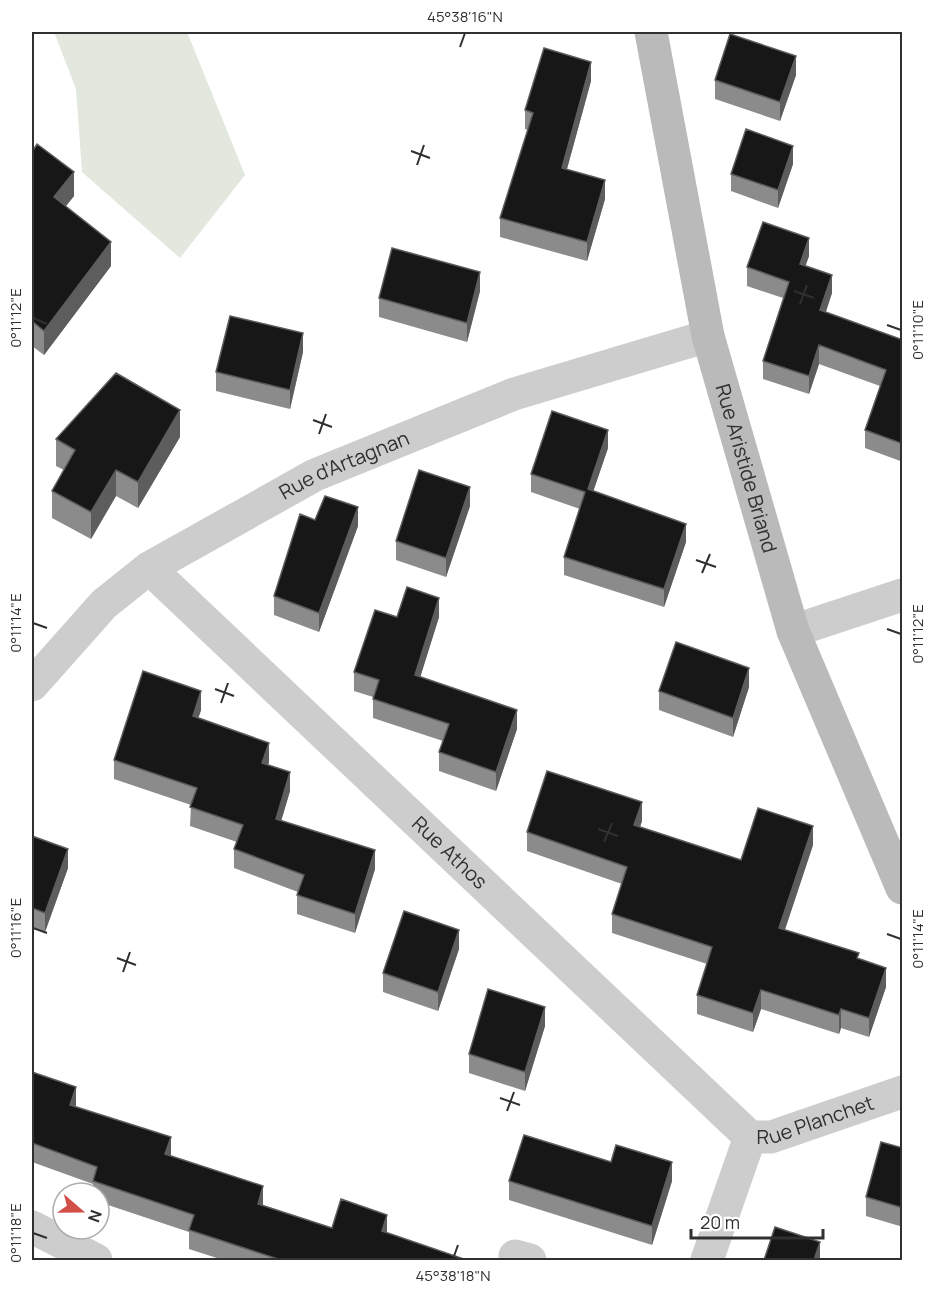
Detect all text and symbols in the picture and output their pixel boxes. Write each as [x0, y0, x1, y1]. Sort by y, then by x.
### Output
text: 45°38'16"N [427, 6, 503, 27]
text: 0°11'12"E [5, 288, 26, 348]
text: 0°11'10"E [907, 300, 928, 360]
street label: Rue Aristide Briand [709, 381, 784, 556]
street label: Rue d'Artagnan [274, 424, 413, 505]
text: 0°11'14"E [5, 593, 26, 653]
text: 0°11'12"E [907, 604, 928, 664]
street label: Rue Athos [406, 810, 494, 895]
text: 0°11'16"E [5, 898, 26, 958]
text: 0°11'14"E [907, 909, 928, 969]
street label: Rue Planchet [756, 1089, 877, 1150]
north arrow [51, 1181, 111, 1241]
scale bar [691, 1202, 823, 1240]
text: 0°11'18"E [5, 1203, 26, 1263]
text: N [83, 1207, 107, 1225]
text: 20 m [700, 1210, 740, 1234]
text: 45°38'18"N [415, 1265, 491, 1286]

